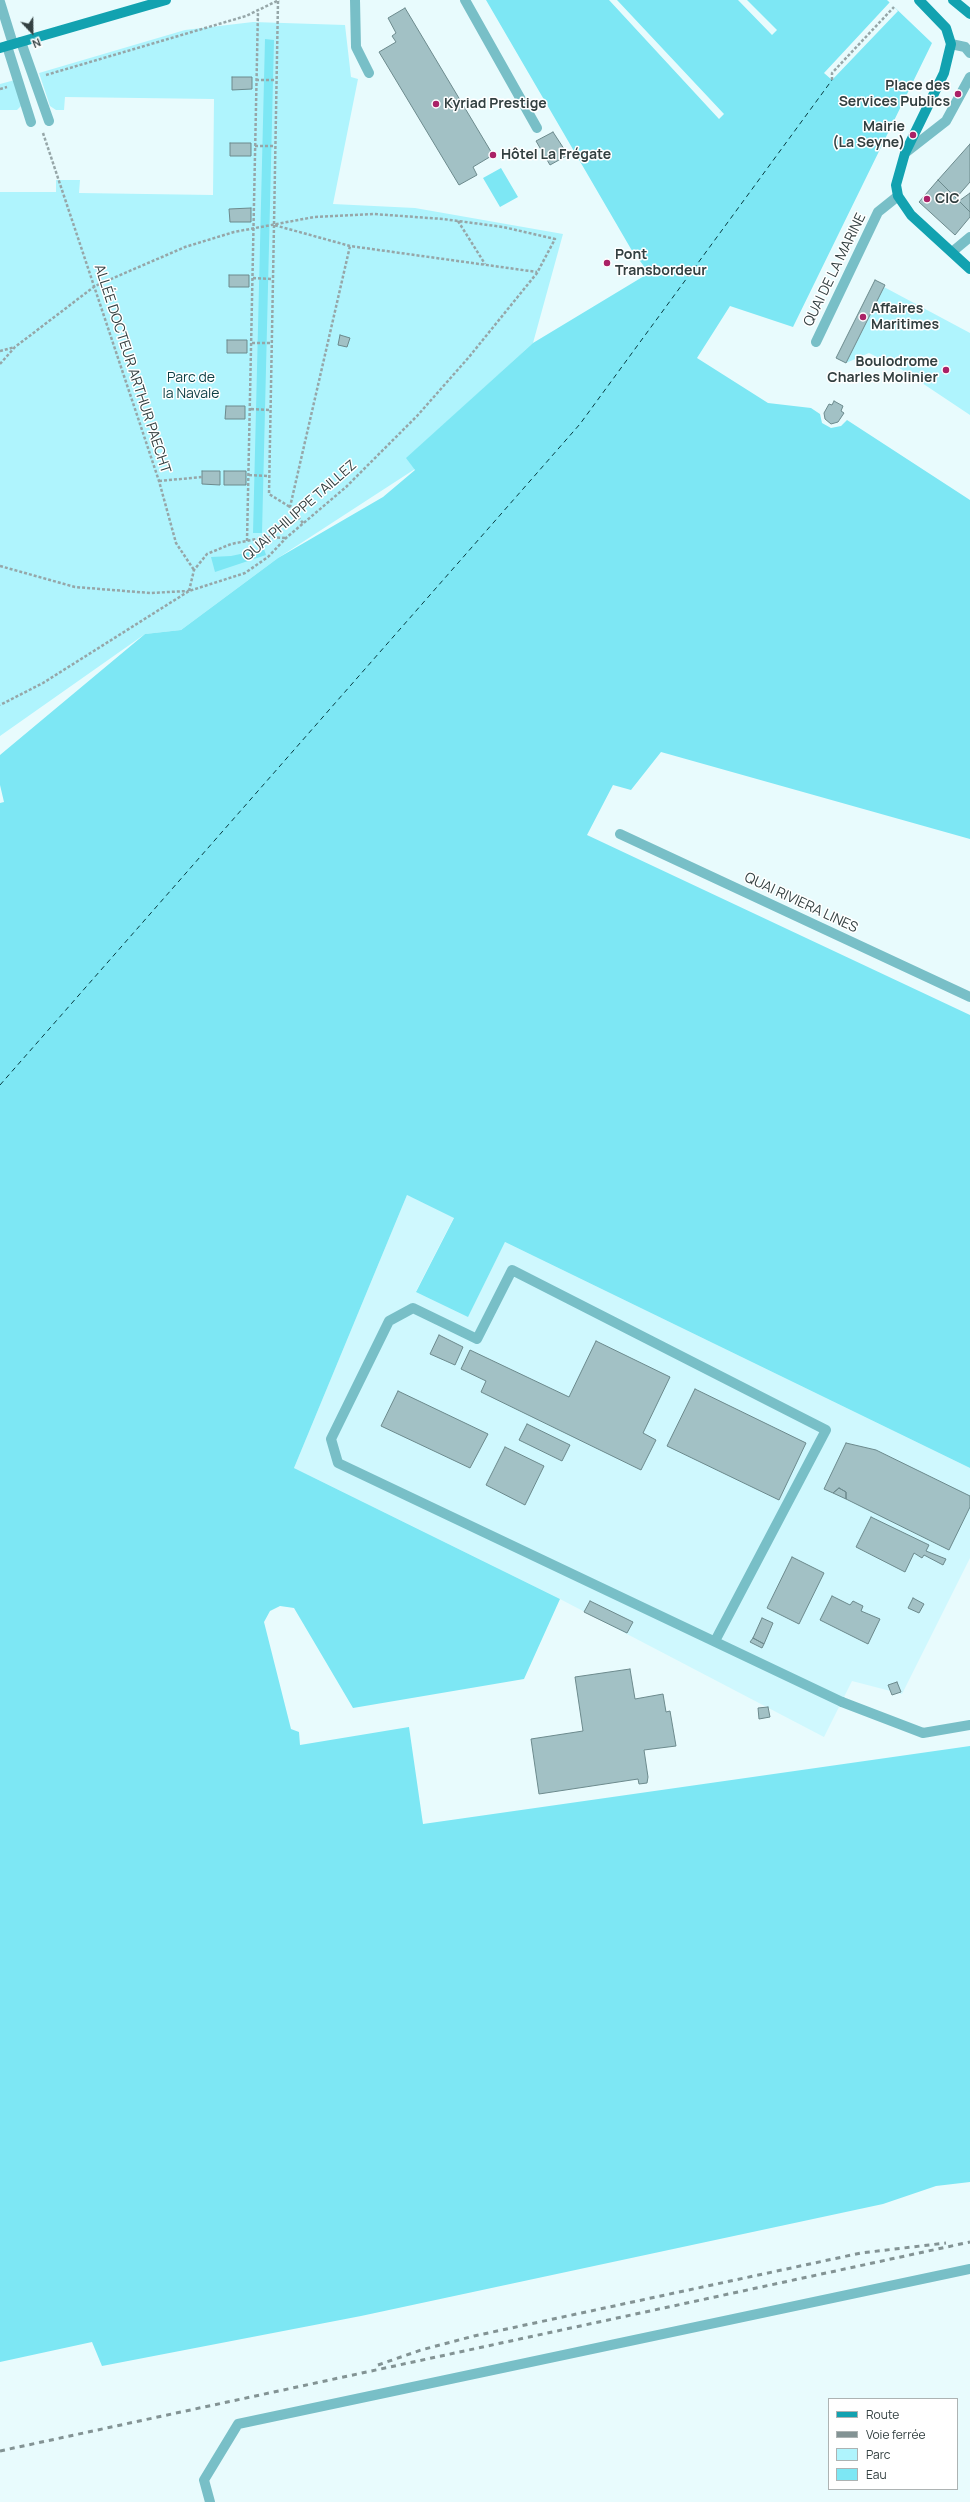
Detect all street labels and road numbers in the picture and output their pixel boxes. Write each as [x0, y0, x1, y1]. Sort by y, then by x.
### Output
street label: QUAI DE LA MARINE [800, 211, 870, 329]
street label: ALLÉE DOCTEUR ARTHUR PAECHT [90, 262, 174, 476]
street label: QUAI PHILIPPE TAILLEZ [240, 457, 360, 565]
street label: QUAI RIVIERA LINES [742, 869, 860, 937]

